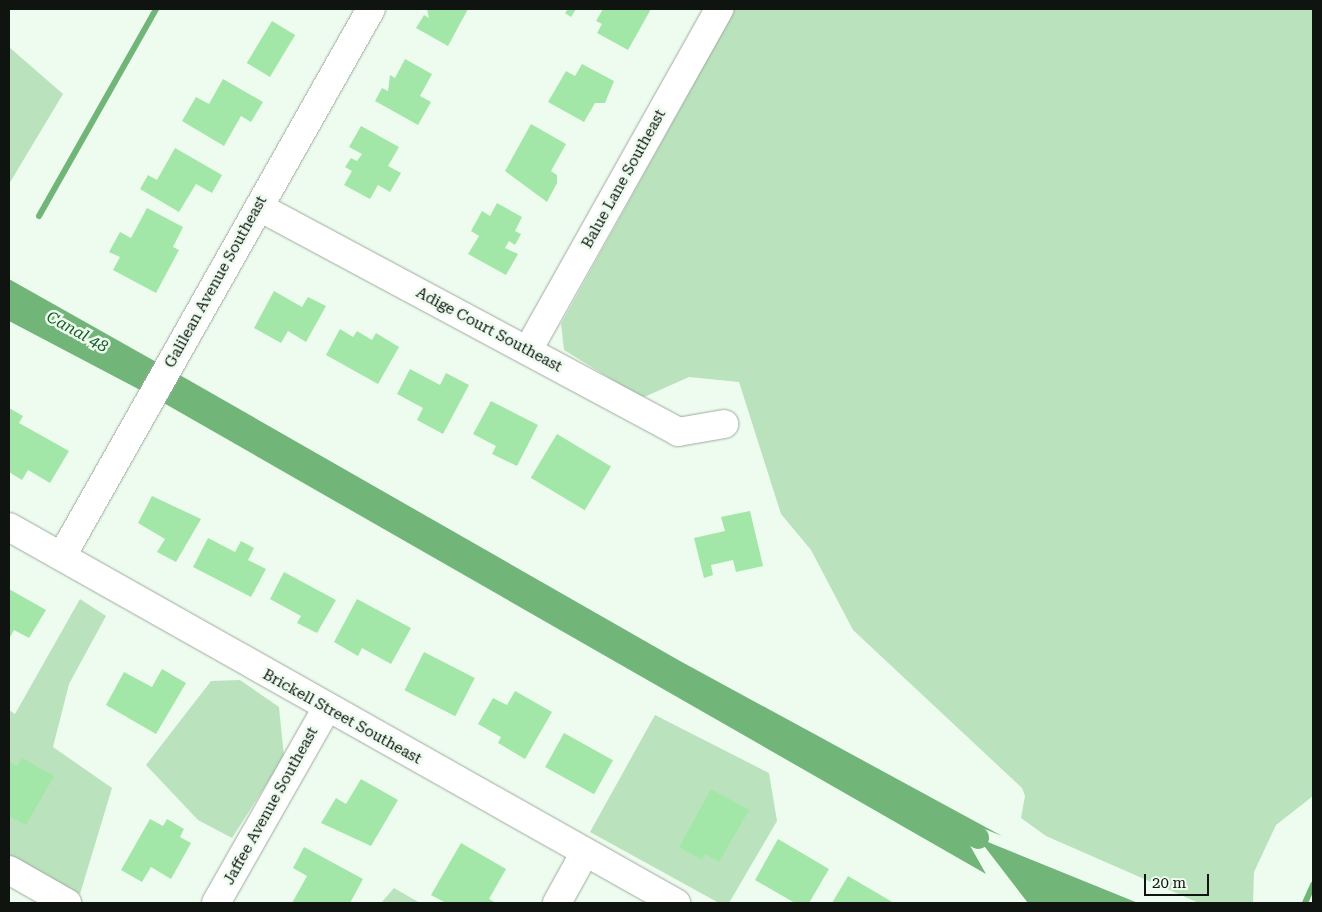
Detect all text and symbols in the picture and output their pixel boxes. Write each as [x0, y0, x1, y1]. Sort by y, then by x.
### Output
street label: Balue Lane Southeast [578, 106, 670, 252]
street label: Galilean Avenue Southeast [161, 193, 271, 371]
street label: Adige Court Southeast [413, 284, 565, 376]
water label: Canal 48 [43, 307, 111, 357]
street label: Brickell Street Southeast [259, 666, 425, 768]
street label: Jaffee Avenue Southeast [220, 724, 322, 888]
scale bar [1147, 864, 1212, 896]
text: 20 m [1152, 874, 1186, 892]

